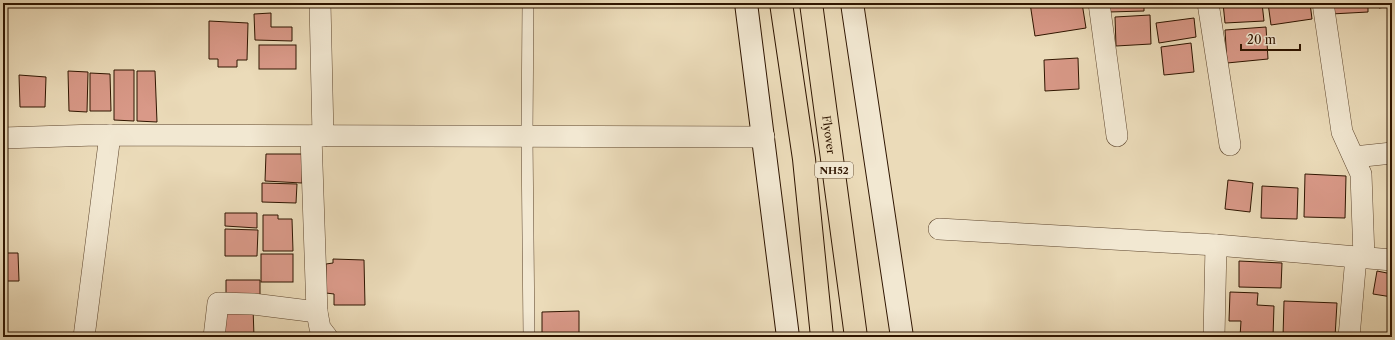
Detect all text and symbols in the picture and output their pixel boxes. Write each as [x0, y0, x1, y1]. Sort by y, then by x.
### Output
scale bar [1241, 26, 1300, 52]
text: 20 m [1247, 32, 1276, 47]
street label: Flyover [819, 115, 838, 155]
road number: NH52 [815, 162, 853, 178]

